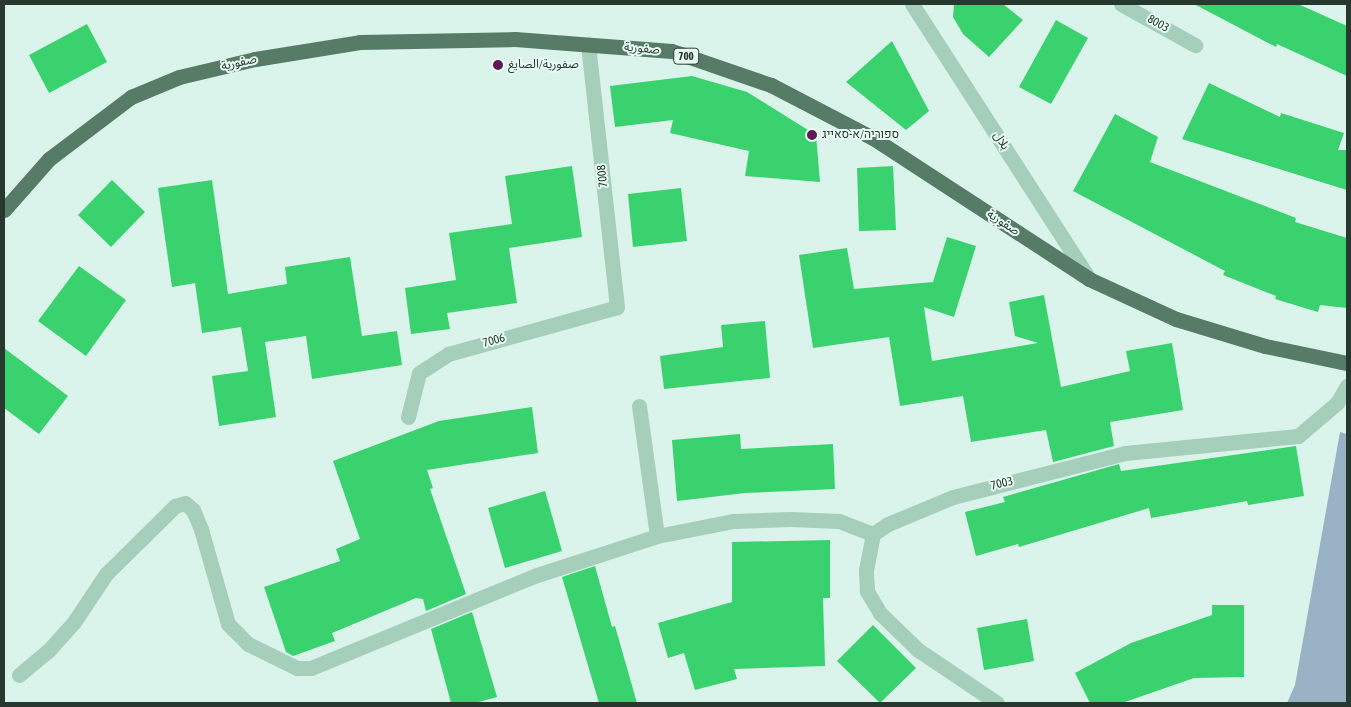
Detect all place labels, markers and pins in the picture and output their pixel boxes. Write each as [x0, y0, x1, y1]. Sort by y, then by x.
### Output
place label: صفورية/الصايغ [508, 58, 579, 72]
marker: صفورية/الصايغ [492, 59, 504, 71]
place label: ספוריה/א-סאייג [822, 128, 899, 142]
marker: ספוריה/א-סאייג [806, 129, 818, 141]

